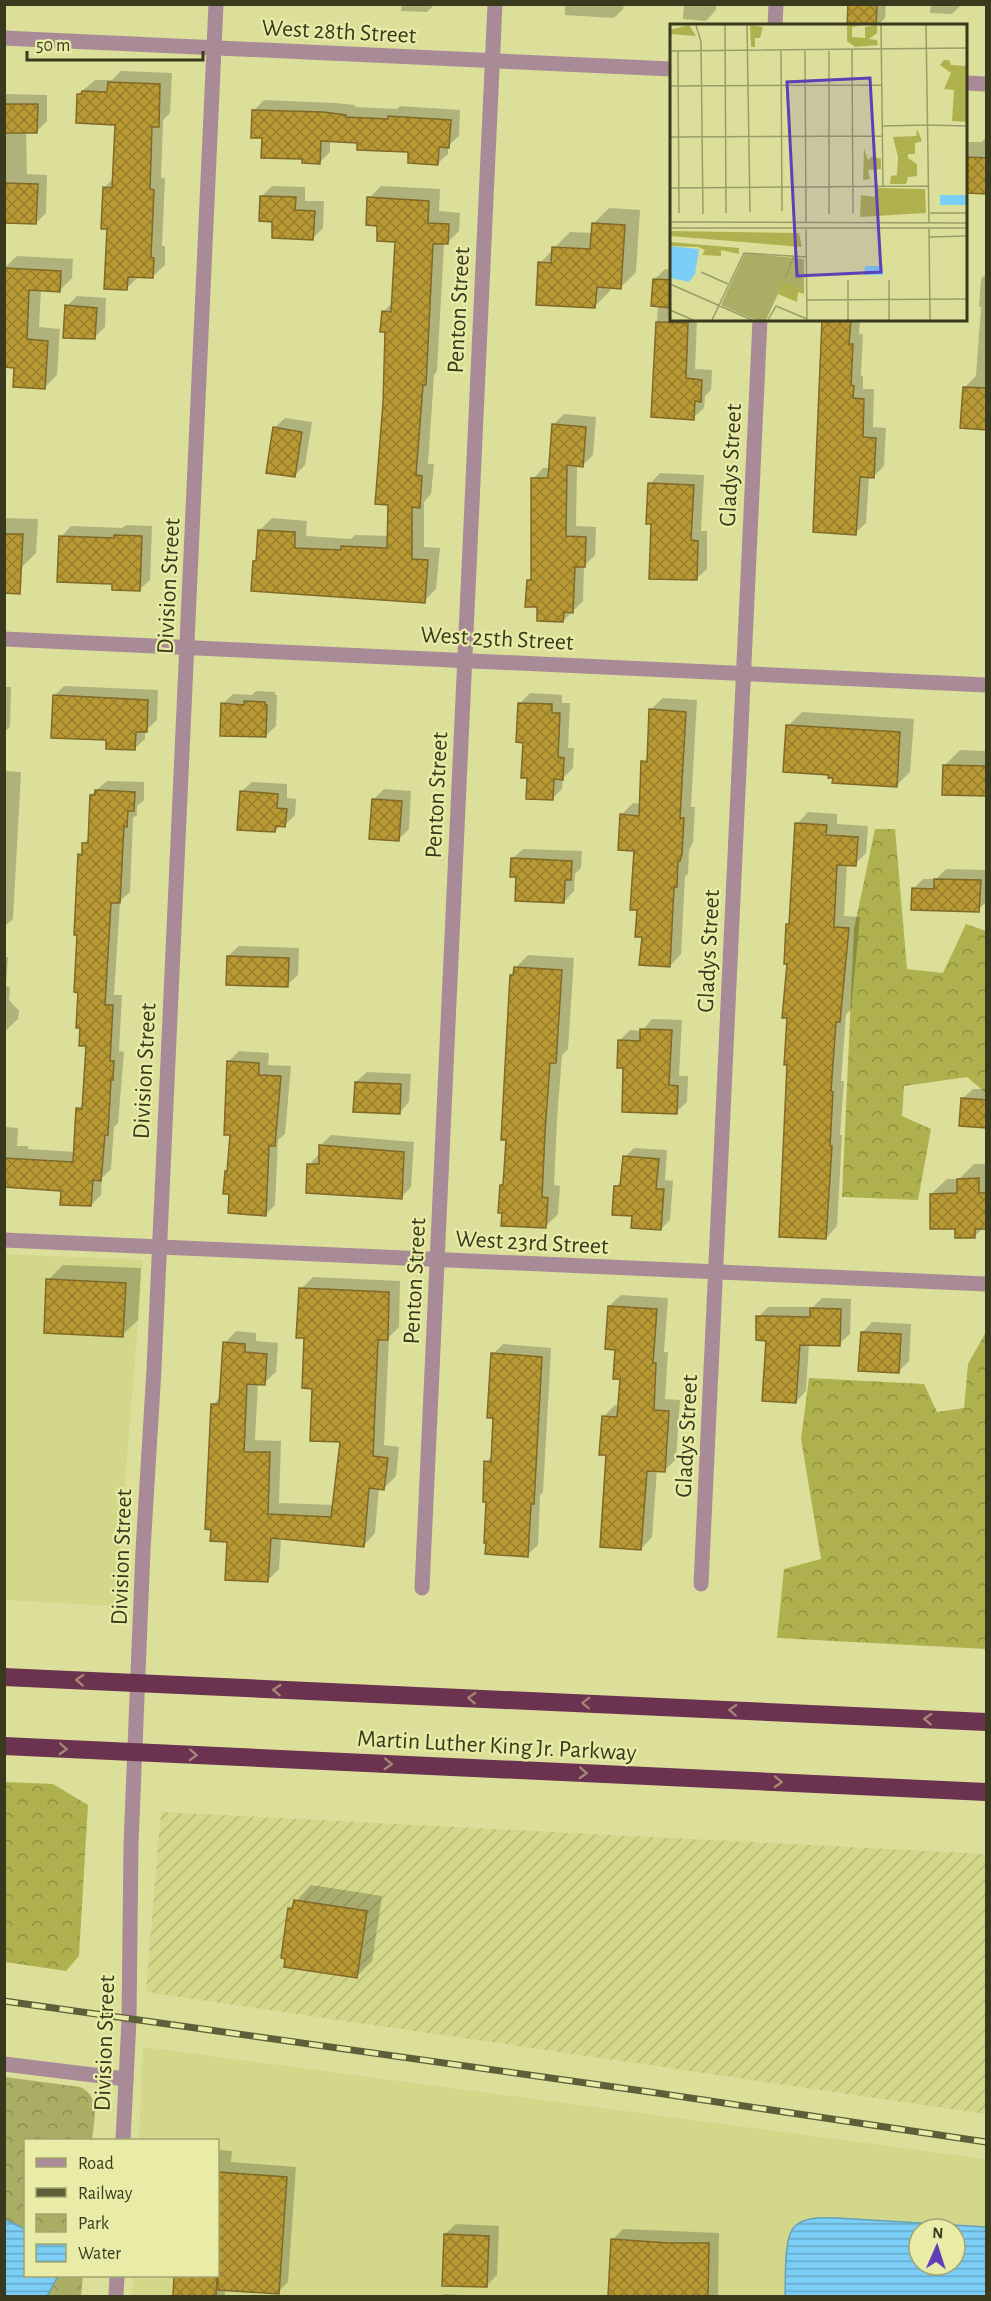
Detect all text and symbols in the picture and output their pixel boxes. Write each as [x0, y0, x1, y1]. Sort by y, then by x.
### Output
street label: West 28th Street [261, 16, 417, 48]
scale bar [27, 24, 202, 62]
inset map [670, 24, 967, 321]
text: 50 m [36, 37, 70, 55]
street label: Penton Street [444, 246, 474, 374]
street label: Gladys Street [716, 403, 746, 527]
street label: Division Street [153, 517, 185, 655]
street label: West 25th Street [420, 623, 575, 655]
street label: Penton Street [422, 731, 452, 859]
street label: Gladys Street [694, 889, 724, 1013]
street label: Division Street [129, 1002, 161, 1140]
street label: Penton Street [400, 1217, 430, 1345]
street label: West 23rd Street [455, 1227, 609, 1259]
street label: Gladys Street [672, 1374, 702, 1498]
street label: Division Street [108, 1488, 136, 1626]
one-way arrow [76, 1674, 85, 1687]
one-way arrow [273, 1683, 282, 1696]
one-way arrow [467, 1692, 476, 1705]
one-way arrow [582, 1697, 591, 1710]
one-way arrow [729, 1704, 738, 1717]
one-way arrow [924, 1713, 933, 1726]
street label: Martin Luther King Jr. Parkway [357, 1727, 637, 1765]
one-way arrow [58, 1742, 67, 1755]
one-way arrow [189, 1749, 198, 1762]
one-way arrow [384, 1758, 393, 1771]
one-way arrow [578, 1767, 587, 1780]
one-way arrow [773, 1776, 782, 1789]
street label: Division Street [91, 1974, 119, 2112]
legend [24, 2139, 219, 2277]
text: Road [78, 2155, 114, 2173]
text: Railway [78, 2185, 133, 2203]
text: Park [78, 2215, 110, 2233]
north arrow [907, 2217, 967, 2277]
text: N [932, 2225, 944, 2241]
text: Water [78, 2245, 121, 2263]

